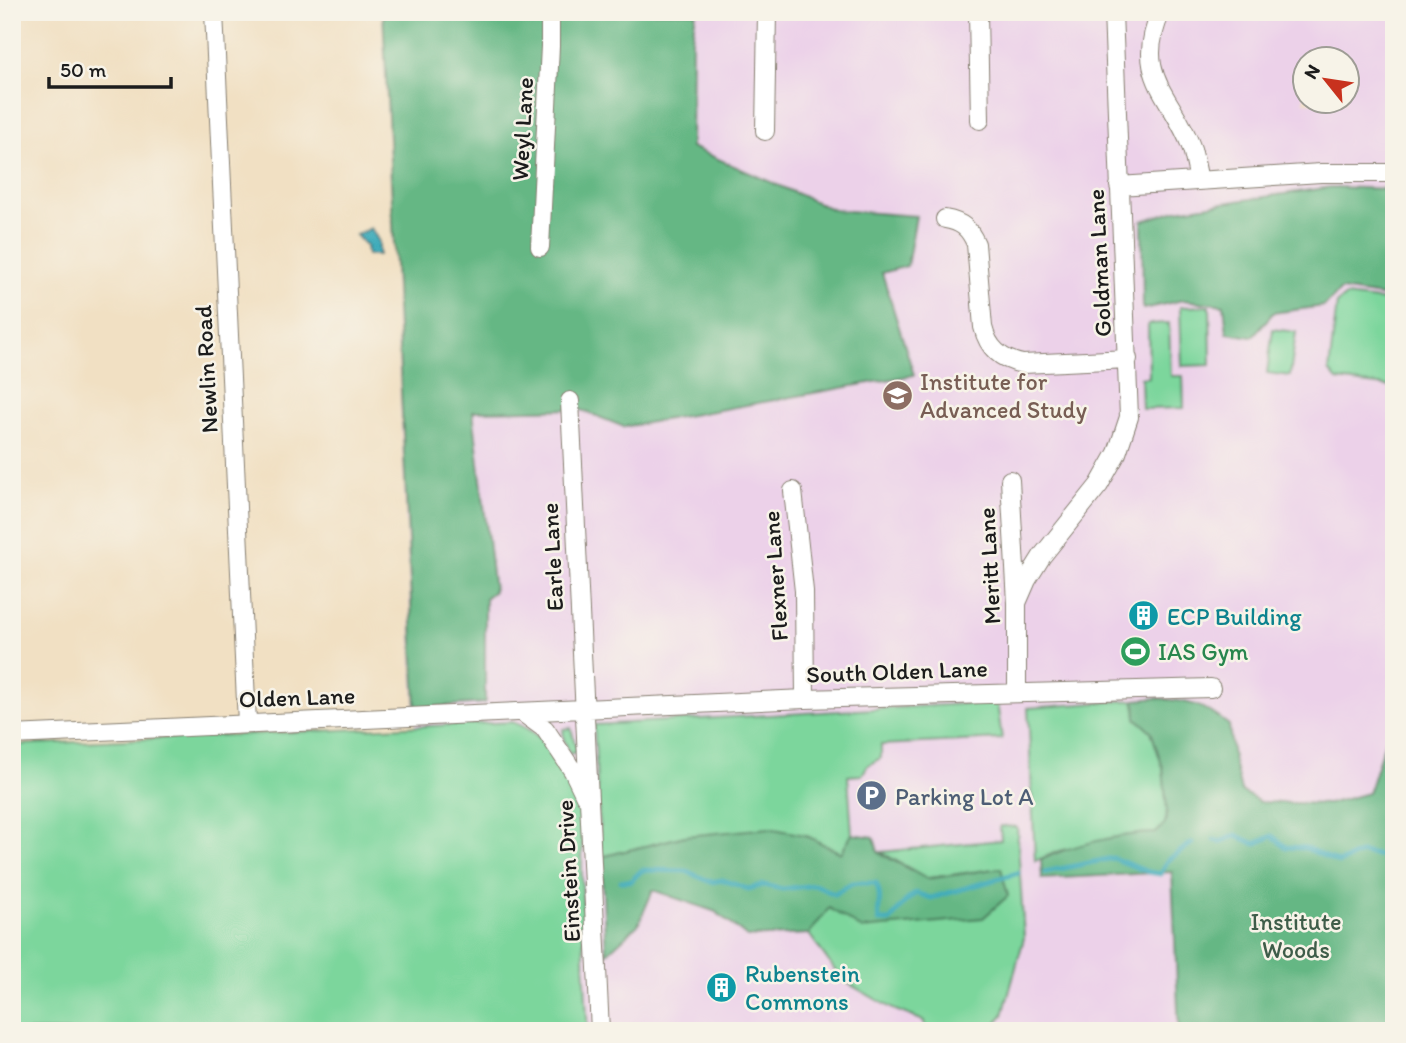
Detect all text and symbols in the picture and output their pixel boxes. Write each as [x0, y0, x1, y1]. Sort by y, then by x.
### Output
scale bar [49, 46, 172, 90]
north arrow [1290, 46, 1360, 116]
text: 50 m [60, 57, 107, 82]
text: N [1299, 60, 1325, 83]
street label: Weyl Lane [505, 76, 539, 182]
street label: Goldman Lane [1081, 188, 1117, 338]
street label: Newlin Road [188, 304, 224, 434]
place label: Institute for Advanced Study [920, 367, 1087, 424]
school or university icon: Institute for Advanced Study [880, 378, 914, 412]
street label: Earle Lane [535, 502, 569, 612]
street label: Meritt Lane [971, 507, 1007, 625]
street label: Flexner Lane [756, 510, 794, 642]
building icon: ECP Building [1127, 599, 1161, 633]
place label: ECP Building [1167, 602, 1302, 631]
sports icon: IAS Gym [1118, 634, 1152, 668]
place label: IAS Gym [1158, 637, 1248, 666]
street label: South Olden Lane [806, 653, 988, 689]
street label: Olden Lane [238, 680, 356, 714]
parking icon: Parking Lot A [855, 779, 889, 813]
place label: Parking Lot A [895, 782, 1034, 811]
street label: Einstein Drive [550, 799, 586, 943]
park label: Institute Woods [1250, 907, 1342, 964]
place label: Rubenstein Commons [745, 959, 860, 1016]
building icon: Rubenstein Commons [705, 970, 739, 1004]

